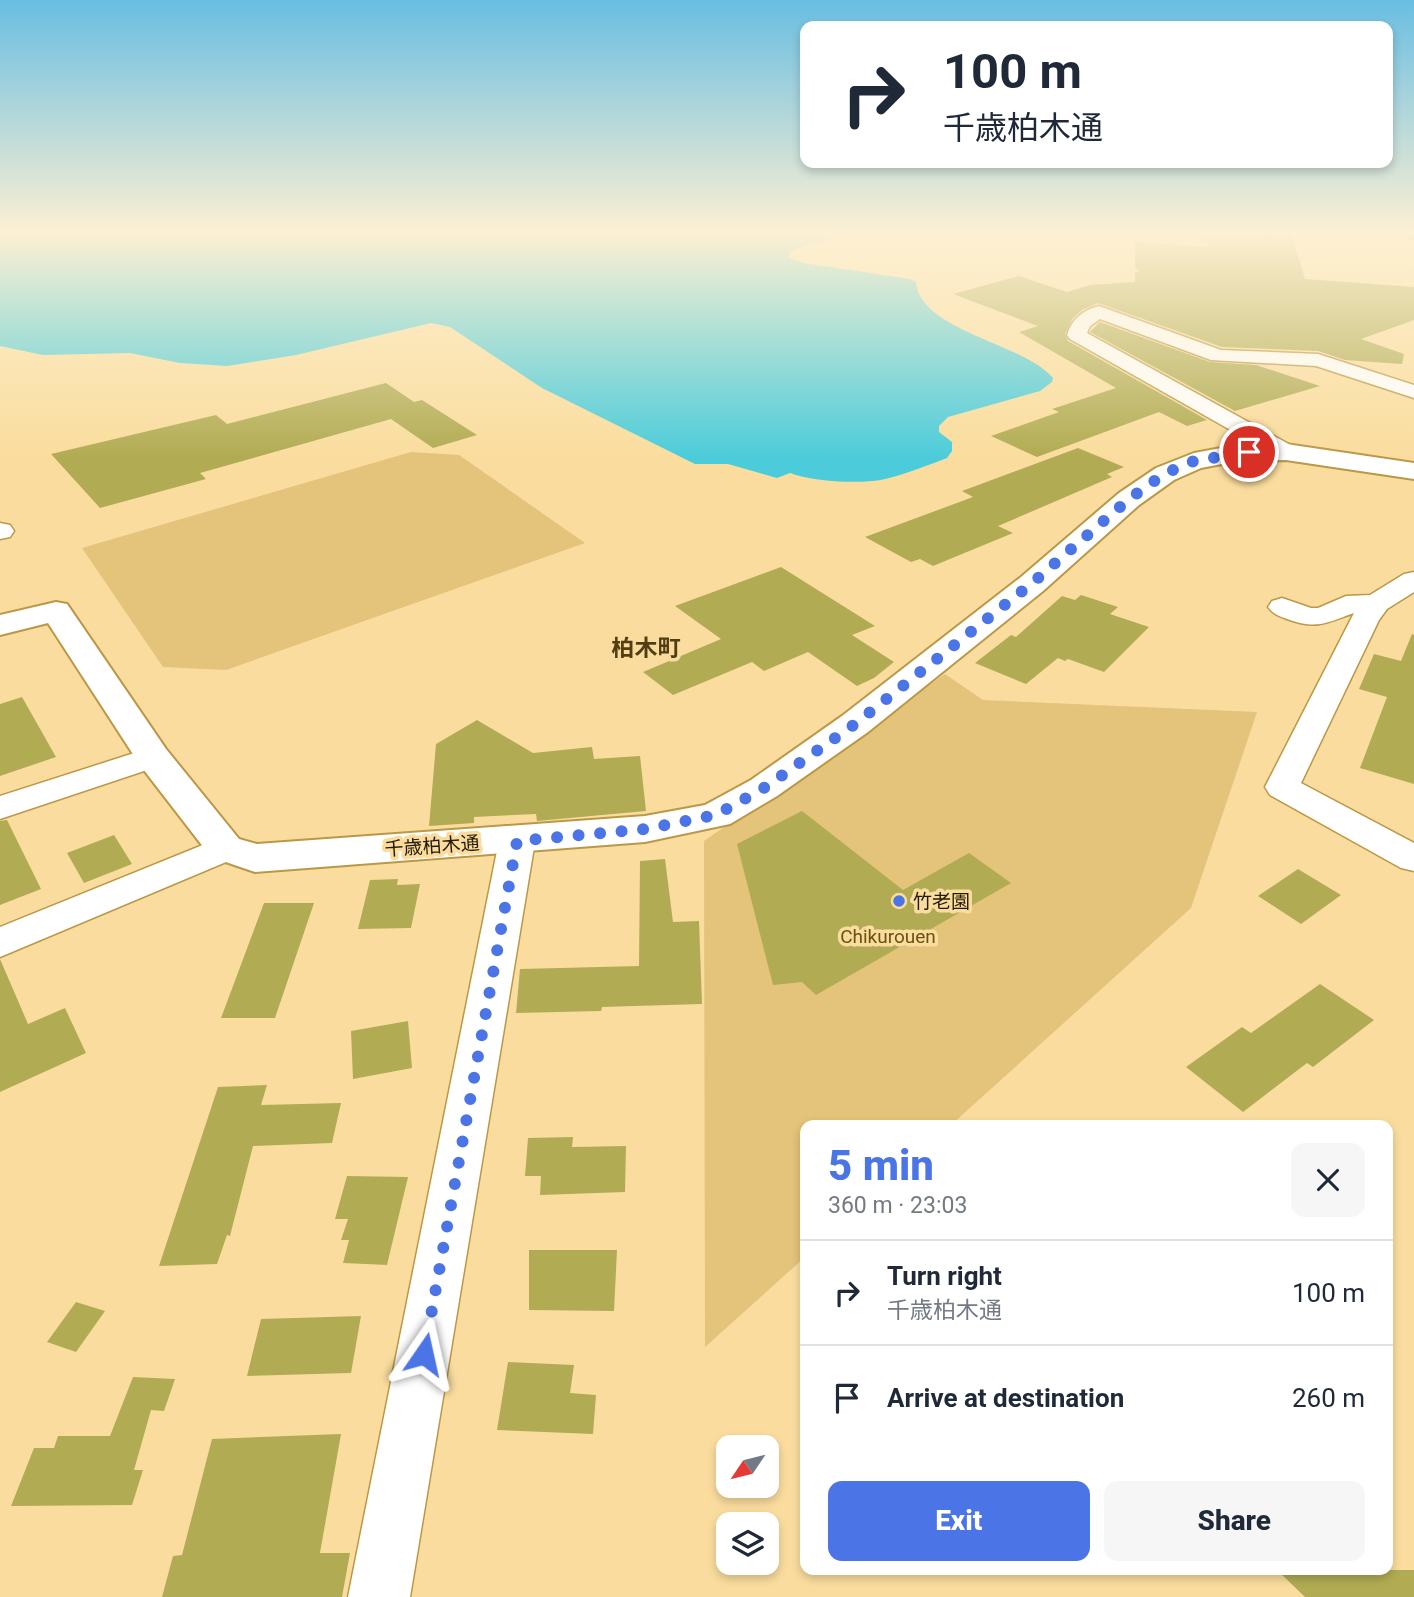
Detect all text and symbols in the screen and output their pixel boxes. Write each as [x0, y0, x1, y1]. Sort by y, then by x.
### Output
text: 100 m [943, 43, 1082, 100]
icon: right [828, 49, 919, 140]
text: 千歳柏木通 [943, 109, 1103, 147]
pin [1219, 422, 1279, 482]
icon: arrive [1230, 433, 1268, 471]
district label: 柏木町 [612, 635, 681, 662]
street label: 千歳柏木通 [384, 831, 480, 861]
place label: 竹老園 [913, 890, 970, 913]
marker: 竹老園 [891, 893, 907, 909]
park label: Chikurouen [840, 925, 936, 948]
text: 5 min [828, 1141, 934, 1190]
button: close [1291, 1143, 1365, 1217]
text: 360 m · 23:03 [828, 1192, 967, 1219]
text: Turn right [887, 1261, 1002, 1291]
icon: right [828, 1274, 866, 1312]
text: 100 m [1292, 1278, 1365, 1308]
text: 千歳柏木通 [887, 1297, 1002, 1324]
position arrow [387, 1317, 461, 1391]
icon: arrive [828, 1379, 866, 1417]
text: Arrive at destination [887, 1383, 1124, 1413]
text: 260 m [1292, 1383, 1365, 1413]
north arrow [716, 1435, 779, 1498]
map controls [716, 1435, 779, 1575]
button: Exit [828, 1481, 1090, 1561]
button: Share [1104, 1481, 1365, 1561]
button: layers [716, 1512, 779, 1575]

